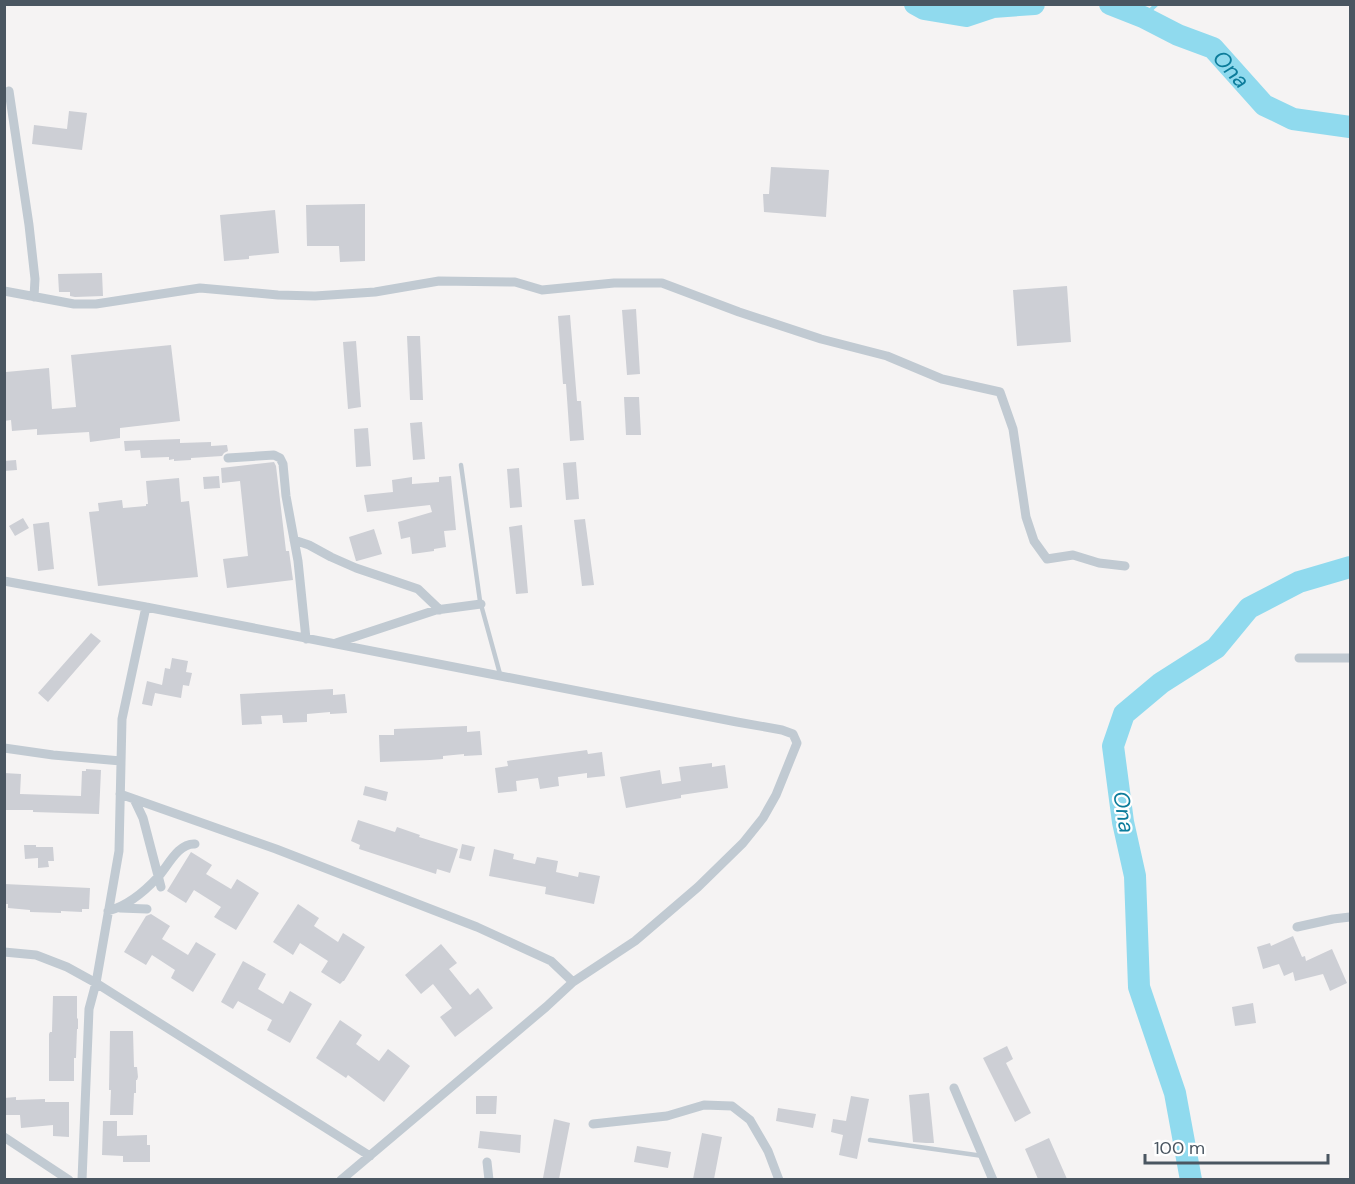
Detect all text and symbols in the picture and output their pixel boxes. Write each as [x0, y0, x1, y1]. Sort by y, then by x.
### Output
water label: Ona [1207, 43, 1256, 94]
water label: Ona [1106, 789, 1142, 835]
scale bar [1145, 1127, 1328, 1165]
text: 100 m [1154, 1136, 1205, 1160]

